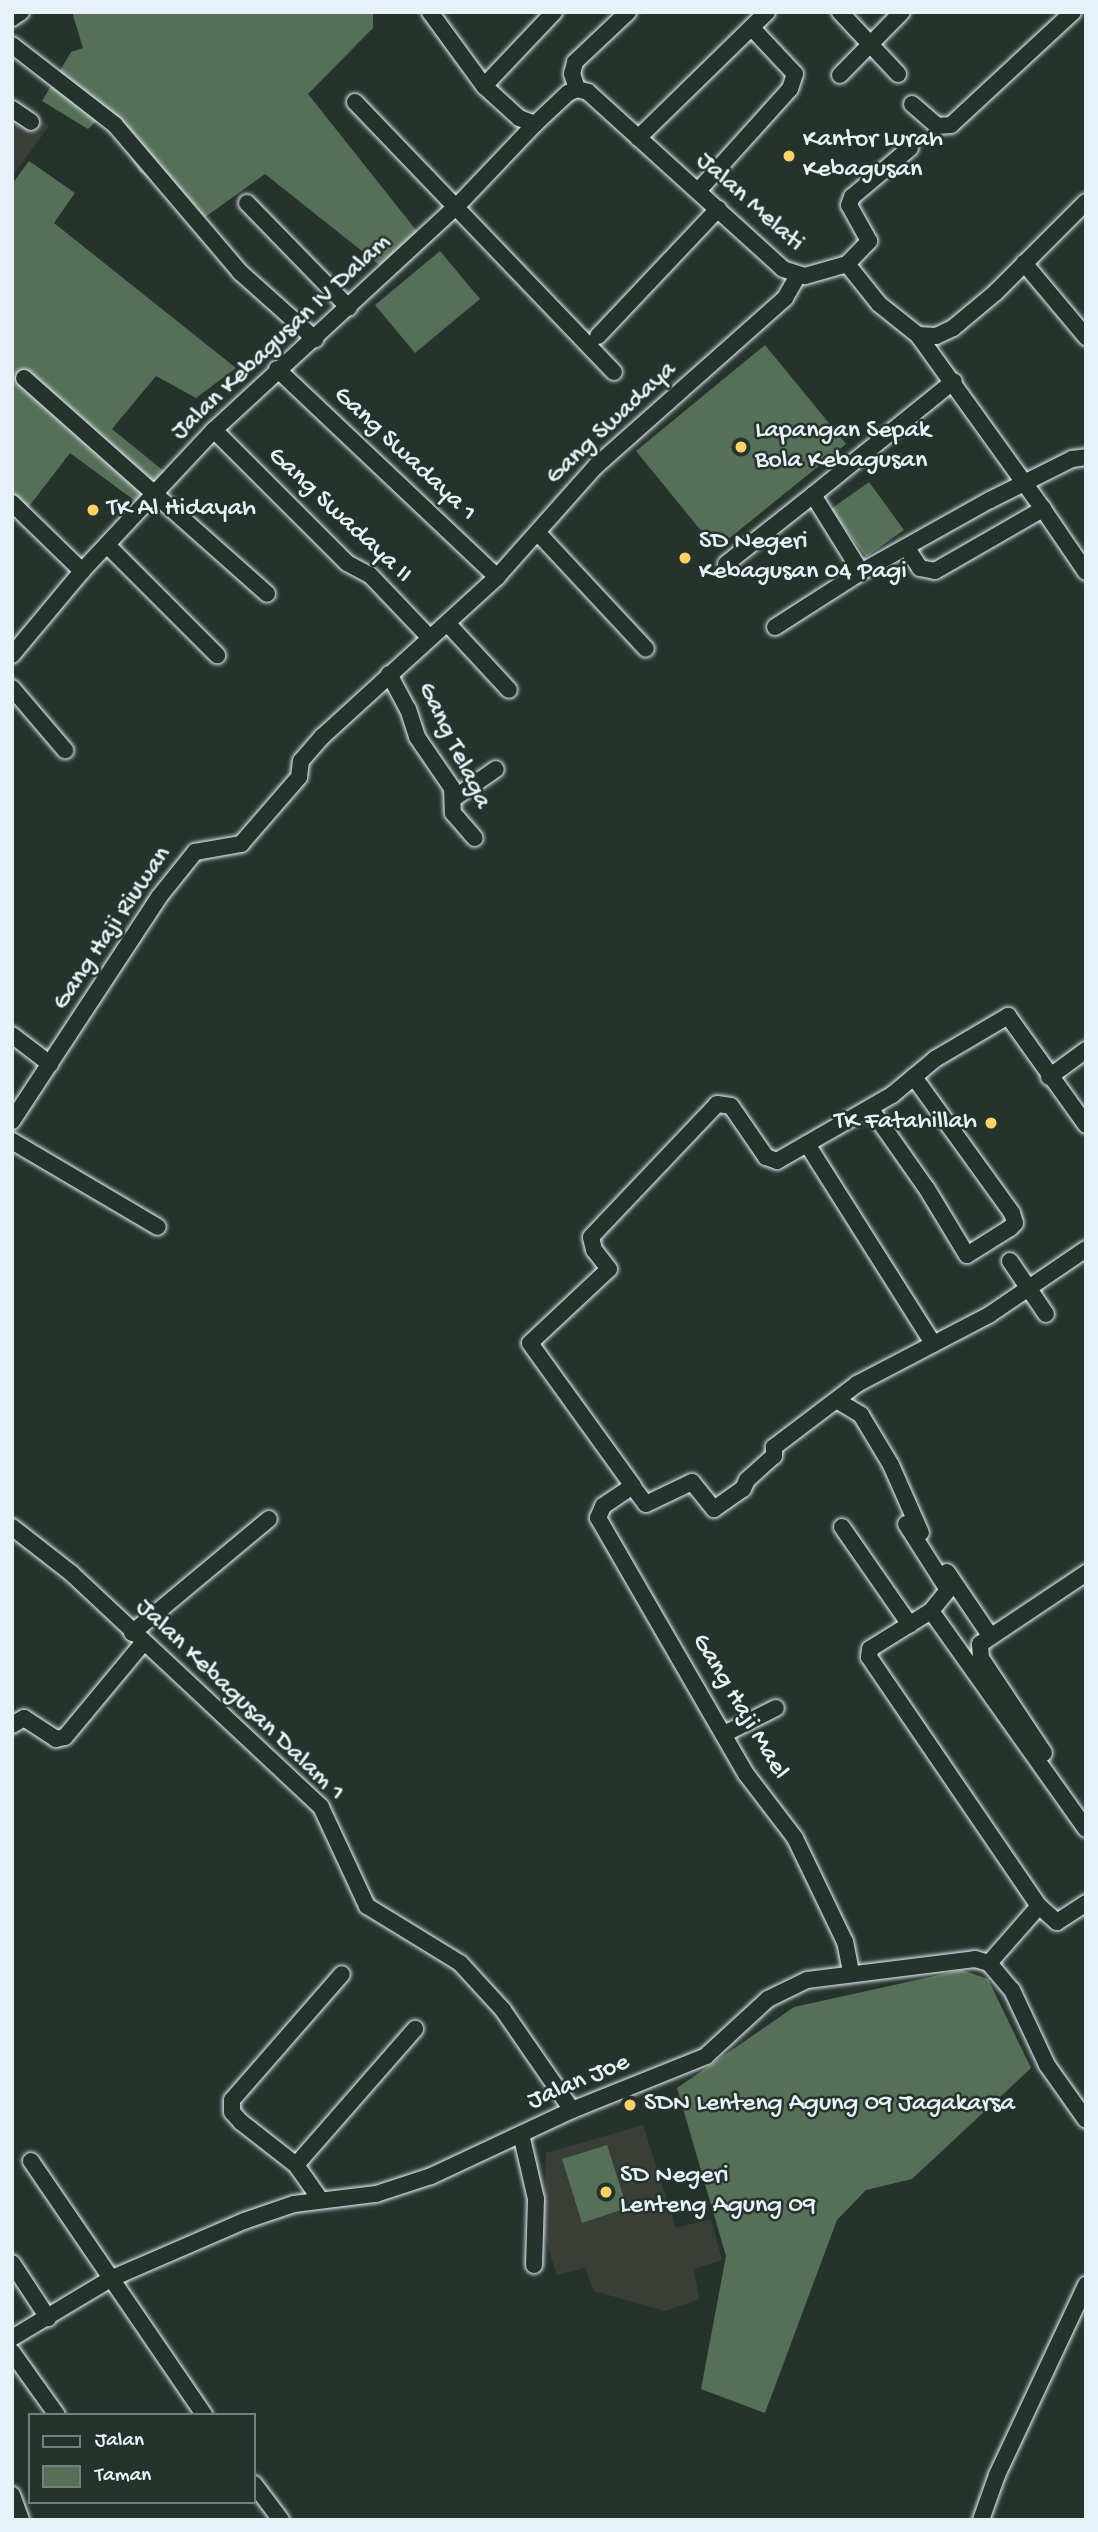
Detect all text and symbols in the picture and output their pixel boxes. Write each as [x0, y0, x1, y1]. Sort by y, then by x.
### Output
place label: Kantor Lurah Kebagusan [803, 125, 943, 186]
street label: Jalan Melati [688, 146, 810, 260]
marker: Kantor Lurah Kebagusan [781, 148, 797, 164]
street label: Jalan Kebagusan IV Dalam [166, 228, 398, 448]
street label: Gang Swadaya [540, 355, 684, 493]
street label: Gang Swadaya 1 [326, 381, 482, 529]
place label: Lapangan Sepak Bola Kebagusan [755, 416, 931, 478]
marker: Lapangan Sepak Bola Kebagusan [733, 439, 749, 455]
street label: Gang Swadaya II [260, 441, 418, 591]
place label: TK Al Hidayah [107, 494, 256, 526]
marker: TK Al Hidayah [85, 502, 101, 518]
place label: SD Negeri Kebagusan 04 Pagi [699, 527, 907, 588]
marker: SD Negeri Kebagusan 04 Pagi [677, 550, 693, 566]
street label: Gang Telaga [409, 678, 497, 814]
street label: Gang Haji Riuwan [47, 841, 179, 1017]
place label: TK Fatahillah [834, 1107, 977, 1139]
marker: TK Fatahillah [983, 1115, 999, 1131]
street label: Jalan Kebagusan Dalam 1 [128, 1593, 350, 1809]
street label: Gang Haji Mael [683, 1629, 795, 1785]
street label: Jalan Joe [523, 2048, 635, 2118]
place label: SDN Lenteng Agung 09 Jagakarsa [644, 2089, 1015, 2121]
marker: SDN Lenteng Agung 09 Jagakarsa [622, 2097, 638, 2113]
place label: SD Negeri Lenteng Agung 09 [620, 2161, 816, 2222]
marker: SD Negeri Lenteng Agung 09 [598, 2184, 614, 2200]
legend [28, 2413, 256, 2504]
text: Jalan [95, 2429, 144, 2454]
text: Taman [95, 2464, 151, 2489]

